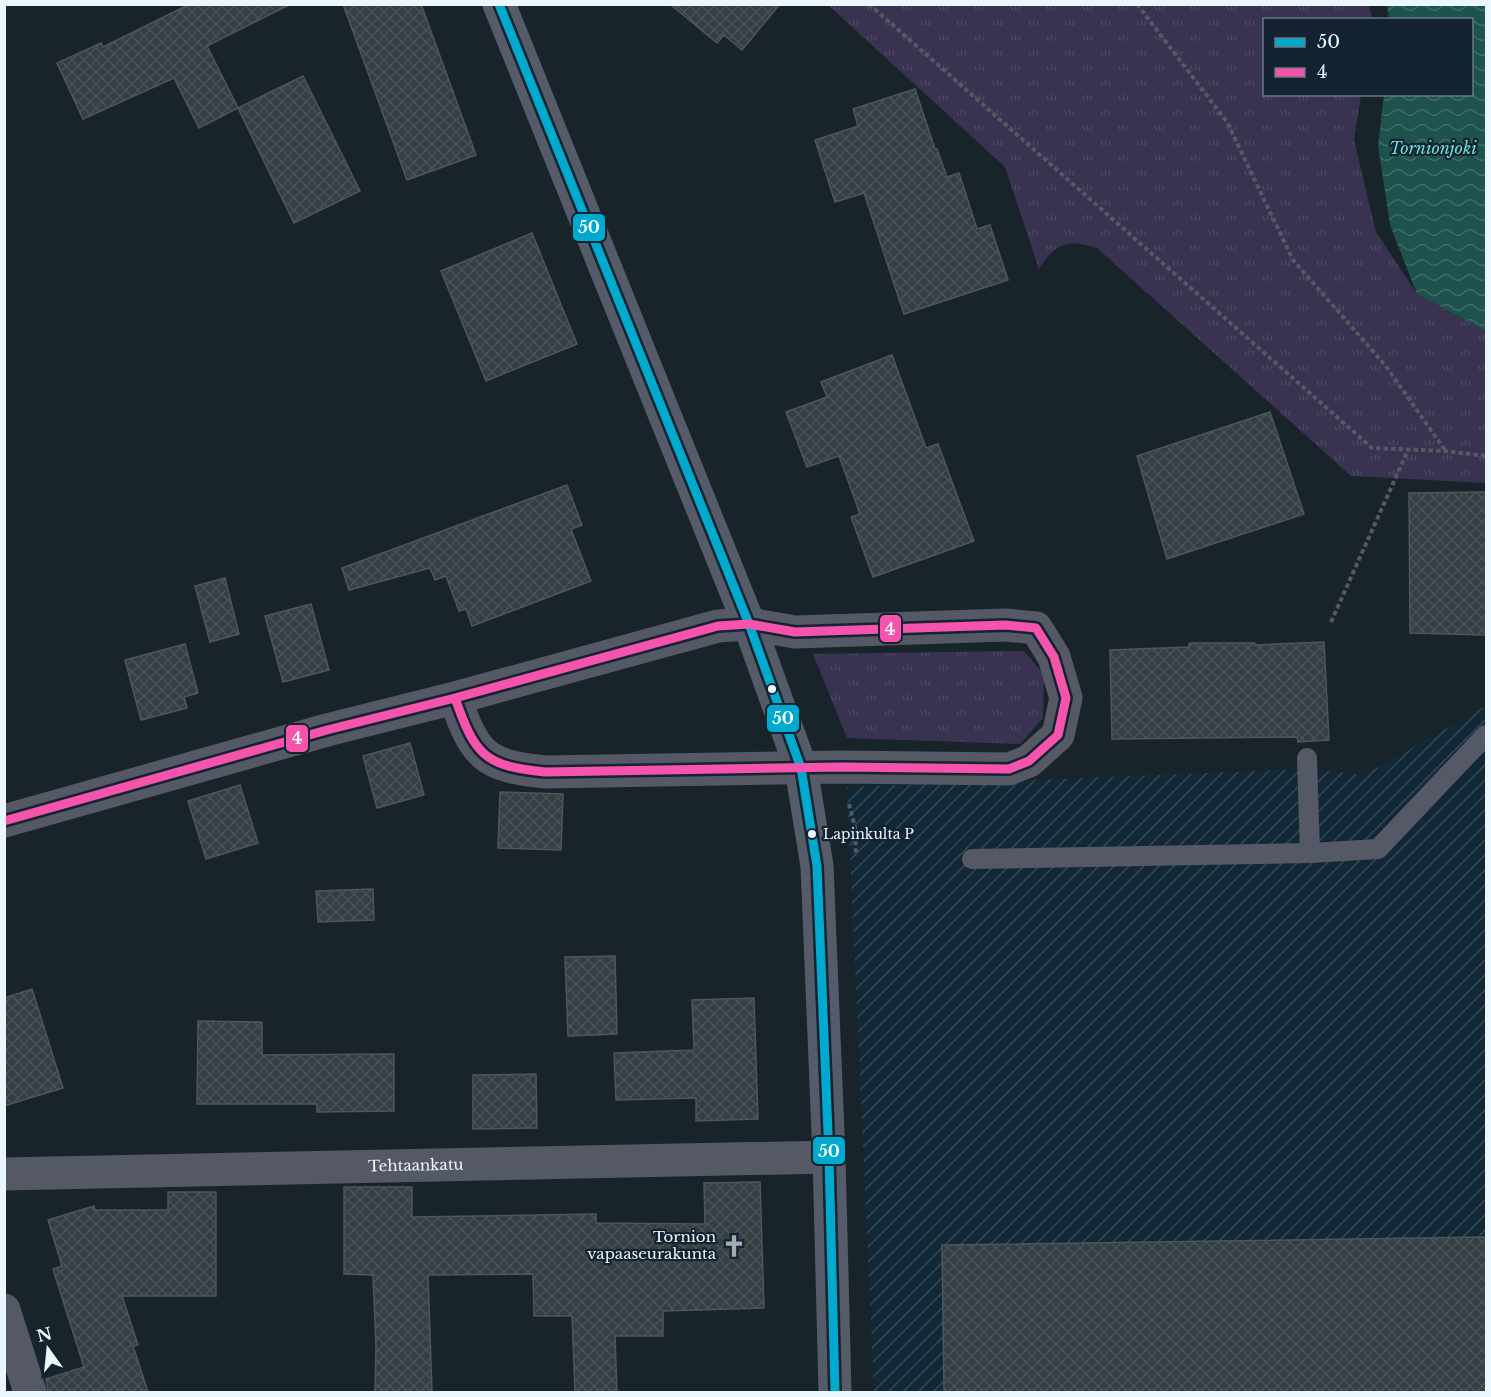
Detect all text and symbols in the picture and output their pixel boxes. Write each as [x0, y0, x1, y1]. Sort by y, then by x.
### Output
legend [1263, 18, 1473, 96]
text: 50 [1317, 31, 1340, 53]
text: 4 [1317, 61, 1328, 83]
water label: Tornionjoki [1389, 138, 1477, 158]
line badge: 50 [572, 213, 606, 242]
text: 50 [578, 217, 600, 237]
line badge: 4 [879, 614, 902, 643]
text: 4 [885, 619, 895, 639]
unlabelled marker [766, 683, 778, 695]
line badge: 50 [766, 704, 800, 733]
text: 50 [772, 708, 794, 728]
line badge: 4 [285, 724, 309, 753]
text: 4 [292, 728, 302, 748]
place label: Lapinkulta P [823, 825, 914, 843]
marker: Lapinkulta P [806, 828, 818, 840]
line badge: 50 [812, 1136, 846, 1165]
text: 50 [818, 1141, 840, 1161]
street label: Tehtaankatu [368, 1155, 464, 1175]
place label: Tornion vapaaseurakunta [587, 1227, 717, 1263]
church icon: Tornion vapaaseurakunta [721, 1233, 747, 1259]
north arrow [18, 1319, 78, 1379]
text: N [34, 1323, 54, 1346]

